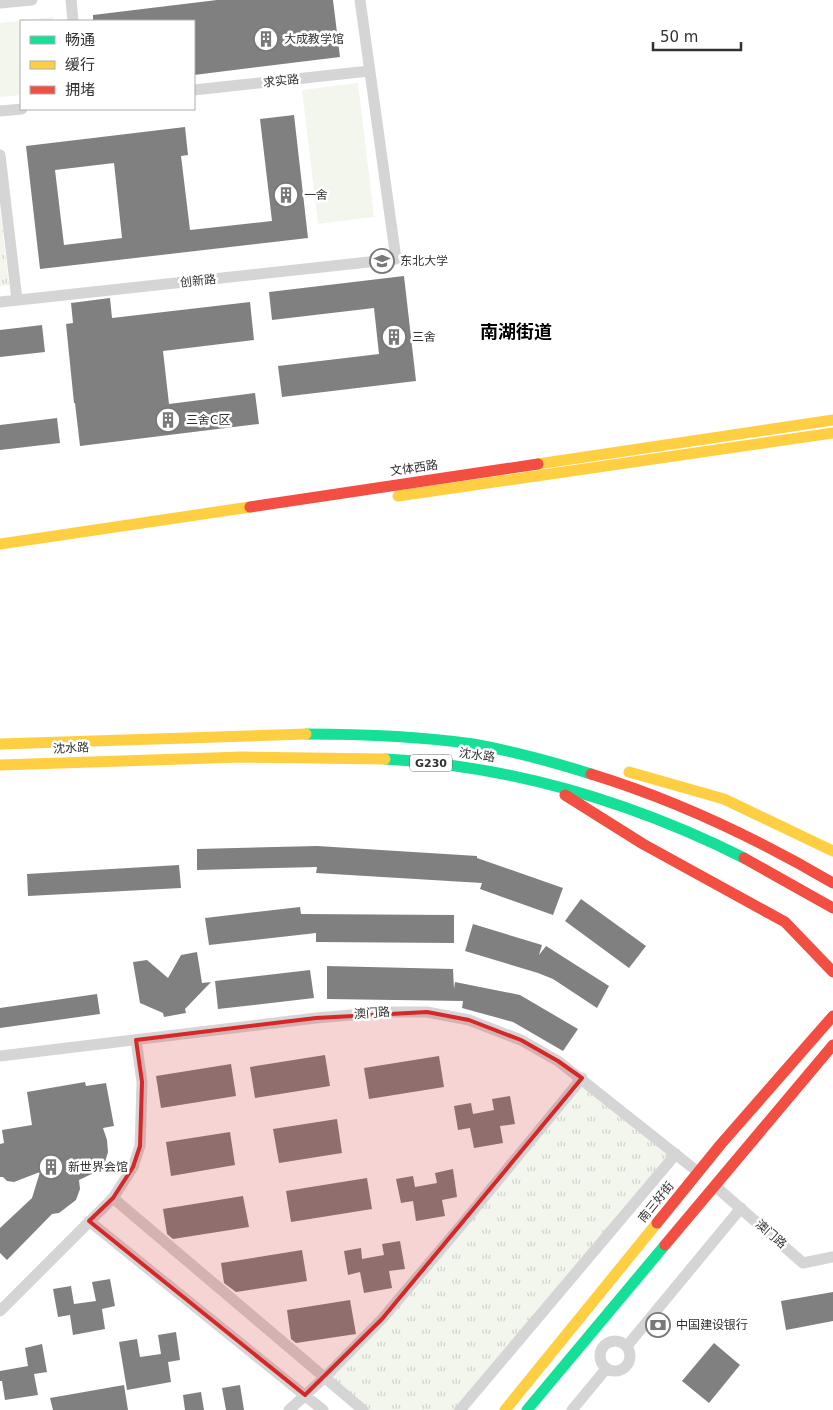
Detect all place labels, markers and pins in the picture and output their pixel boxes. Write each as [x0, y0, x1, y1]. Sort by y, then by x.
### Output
building icon: 大成教学馆 [253, 26, 279, 52]
place label: 大成教学馆 [284, 32, 344, 46]
building icon: 一舍 [273, 182, 299, 208]
place label: 一舍 [304, 188, 328, 202]
school or university icon: 东北大学 [369, 248, 395, 274]
place label: 东北大学 [400, 254, 448, 268]
building icon: 三舍 [381, 324, 407, 350]
place label: 三舍 [412, 330, 436, 344]
building icon: 三舍C区 [155, 407, 181, 433]
place label: 三舍C区 [186, 413, 230, 427]
building icon: 新世界会馆 [38, 1154, 64, 1180]
place label: 新世界会馆 [68, 1160, 128, 1174]
bank icon: 中国建设银行 [645, 1312, 671, 1338]
place label: 中国建设银行 [676, 1318, 748, 1332]

